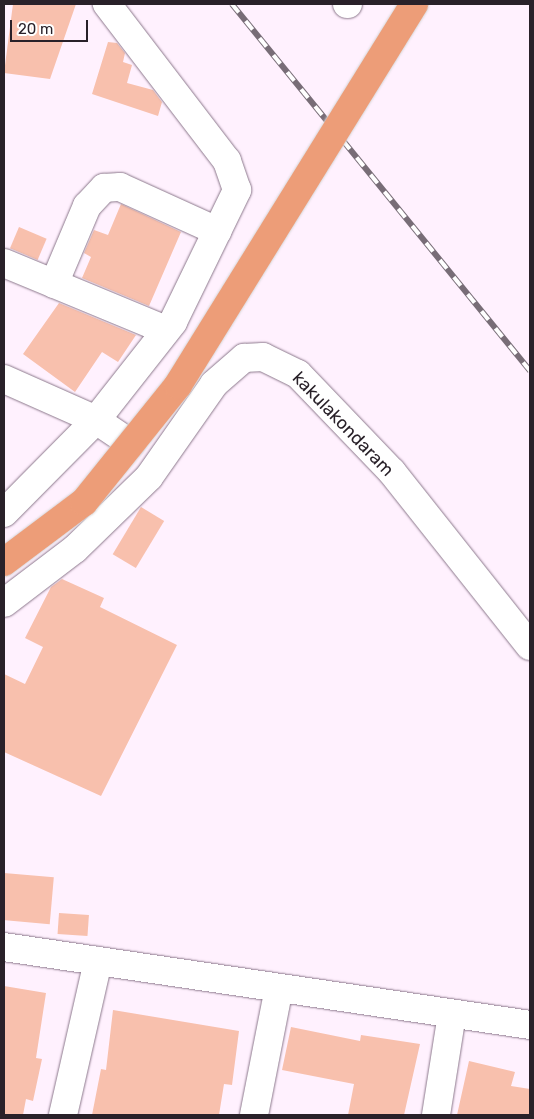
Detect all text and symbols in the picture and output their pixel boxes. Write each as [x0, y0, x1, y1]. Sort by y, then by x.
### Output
scale bar [12, 10, 90, 42]
text: 20 m [18, 20, 53, 38]
street label: kakulakondaram [288, 367, 398, 481]

